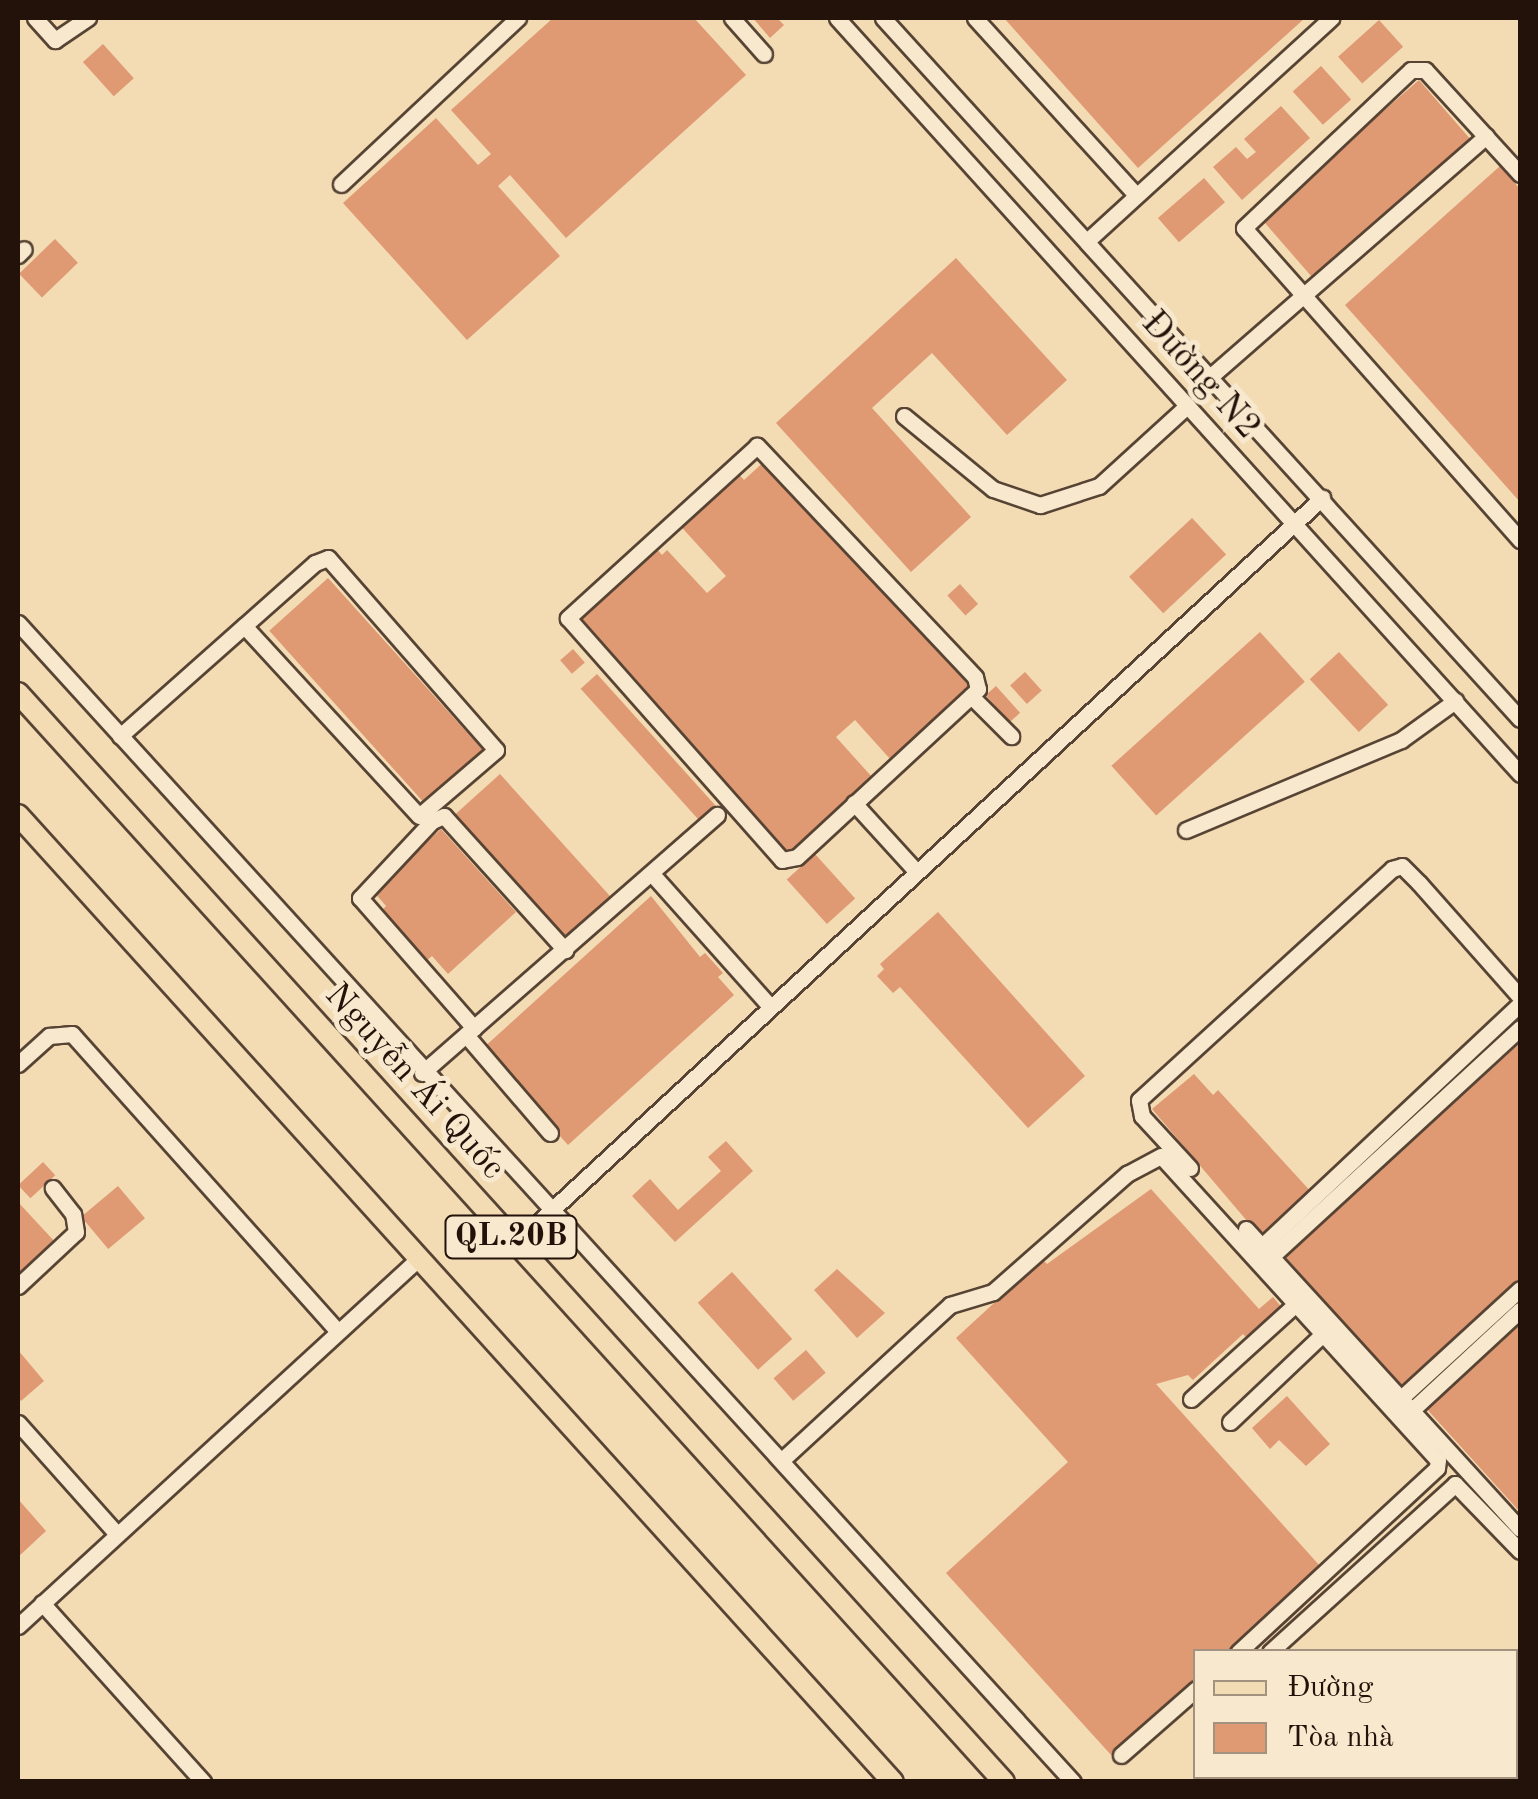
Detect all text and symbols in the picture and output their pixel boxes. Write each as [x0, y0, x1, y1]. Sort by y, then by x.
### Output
street label: Đường N2 [1132, 303, 1268, 449]
street label: Nguyễn Ái Quốc [315, 975, 513, 1189]
road number: QL.20B [444, 1210, 578, 1264]
legend [1193, 1649, 1518, 1779]
text: Đường [1287, 1673, 1373, 1703]
text: Tòa nhà [1287, 1723, 1394, 1753]

